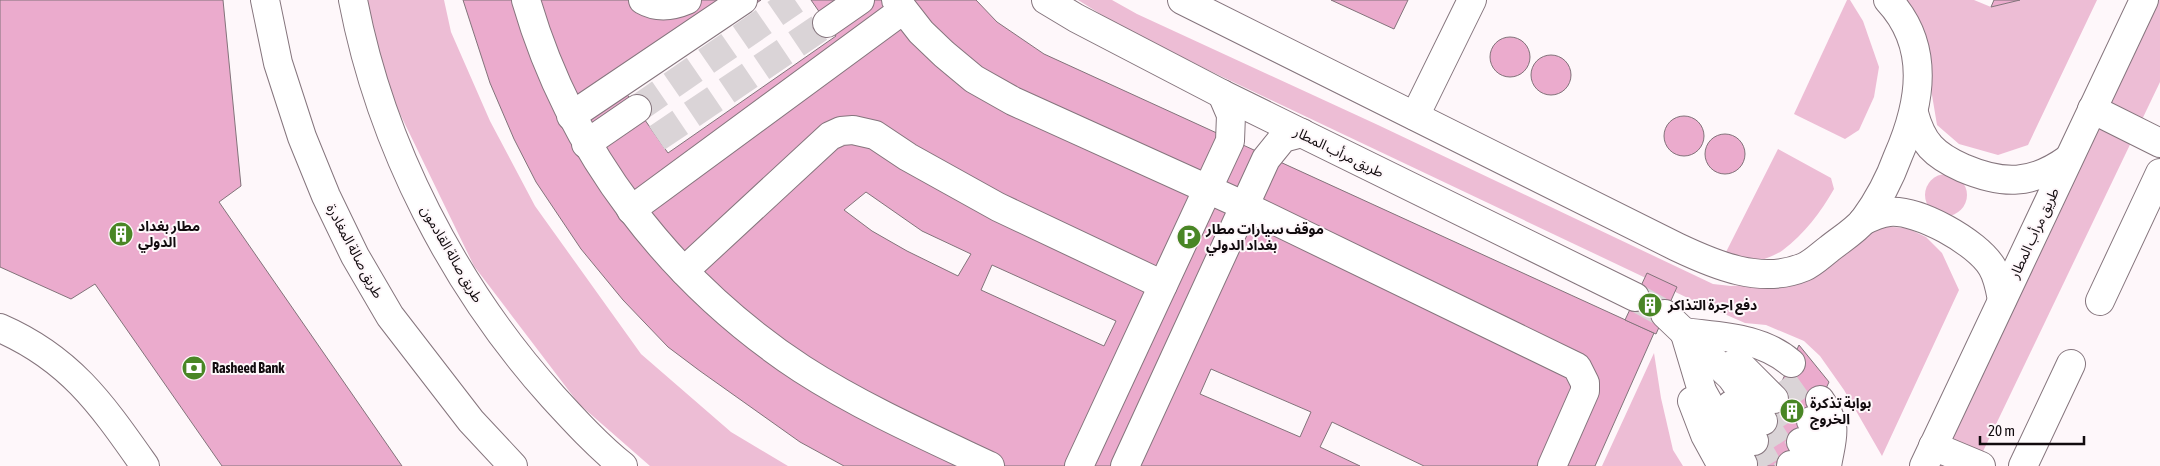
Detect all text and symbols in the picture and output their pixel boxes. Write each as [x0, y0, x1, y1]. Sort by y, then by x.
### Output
street label: طريق مرأب المطار [1290, 122, 1387, 182]
street label: طريق مرأب المطار [2005, 185, 2064, 282]
street label: طريق صالة المغادرة [322, 201, 387, 302]
street label: طريق صالة القادمون [416, 203, 486, 306]
place label: مطار بغداد الدولي [138, 218, 200, 253]
building icon: مطار بغداد الدولي [108, 221, 134, 247]
place label: موقف سيارات مطار بغداد الدولي [1205, 221, 1324, 256]
parking icon: موقف سيارات مطار بغداد الدولي [1176, 224, 1202, 250]
building icon: دفع اجرة التذاكر [1637, 292, 1663, 318]
place label: دفع اجرة التذاكر [1667, 297, 1757, 315]
bank icon: Rasheed Bank [181, 355, 207, 381]
place label: Rasheed Bank [212, 360, 285, 376]
place label: بوابة تذكرة الخروج [1810, 395, 1871, 430]
building icon: بوابة تذكرة الخروج [1779, 398, 1805, 424]
scale bar [1980, 414, 2084, 446]
text: 20 m [1988, 422, 2015, 439]

